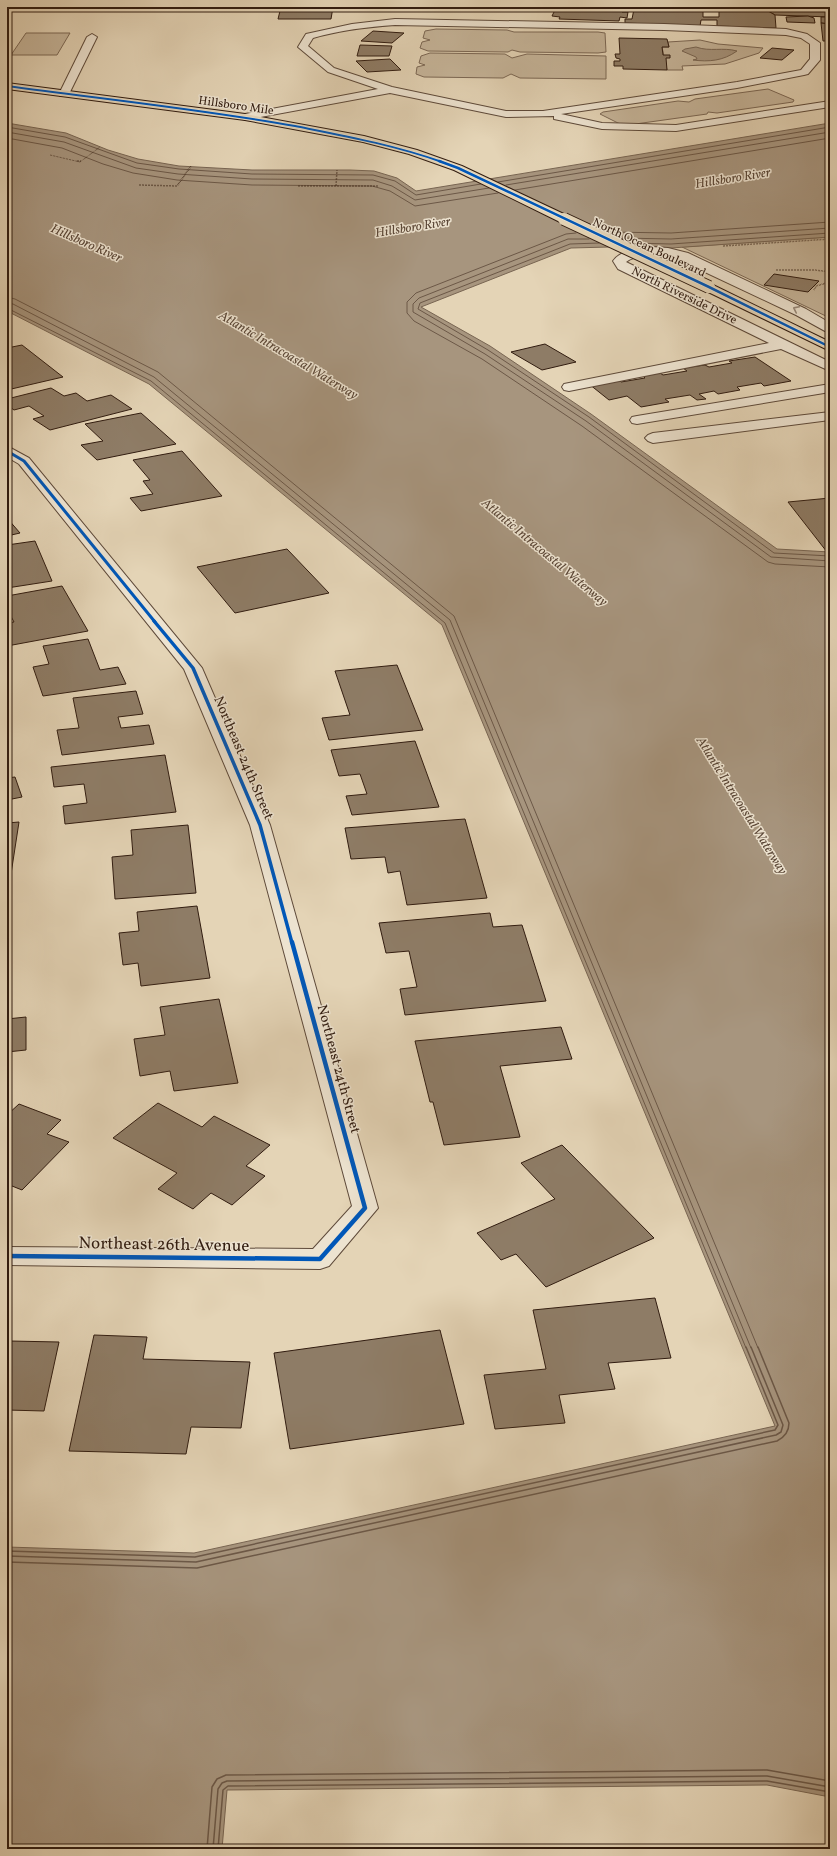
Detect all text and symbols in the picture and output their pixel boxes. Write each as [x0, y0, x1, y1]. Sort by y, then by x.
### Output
street label: Hillsboro Mile [197, 93, 275, 119]
water label: Hillsboro River [694, 164, 772, 194]
water label: Hillsboro River [374, 213, 452, 243]
street label: North Ocean Boulevard [590, 215, 708, 281]
water label: Hillsboro River [48, 220, 125, 268]
street label: North Riverside Drive [628, 263, 740, 329]
one-way arrow [792, 306, 800, 314]
water label: Atlantic Intracoastal Waterway [214, 307, 361, 405]
water label: Atlantic Intracoastal Waterway [476, 494, 611, 611]
street label: Northeast 24th Street [208, 693, 278, 823]
water label: Atlantic Intracoastal Waterway [691, 733, 791, 878]
street label: Northeast 24th Street [312, 1003, 364, 1136]
street label: Northeast 26th Avenue [78, 1232, 250, 1258]

